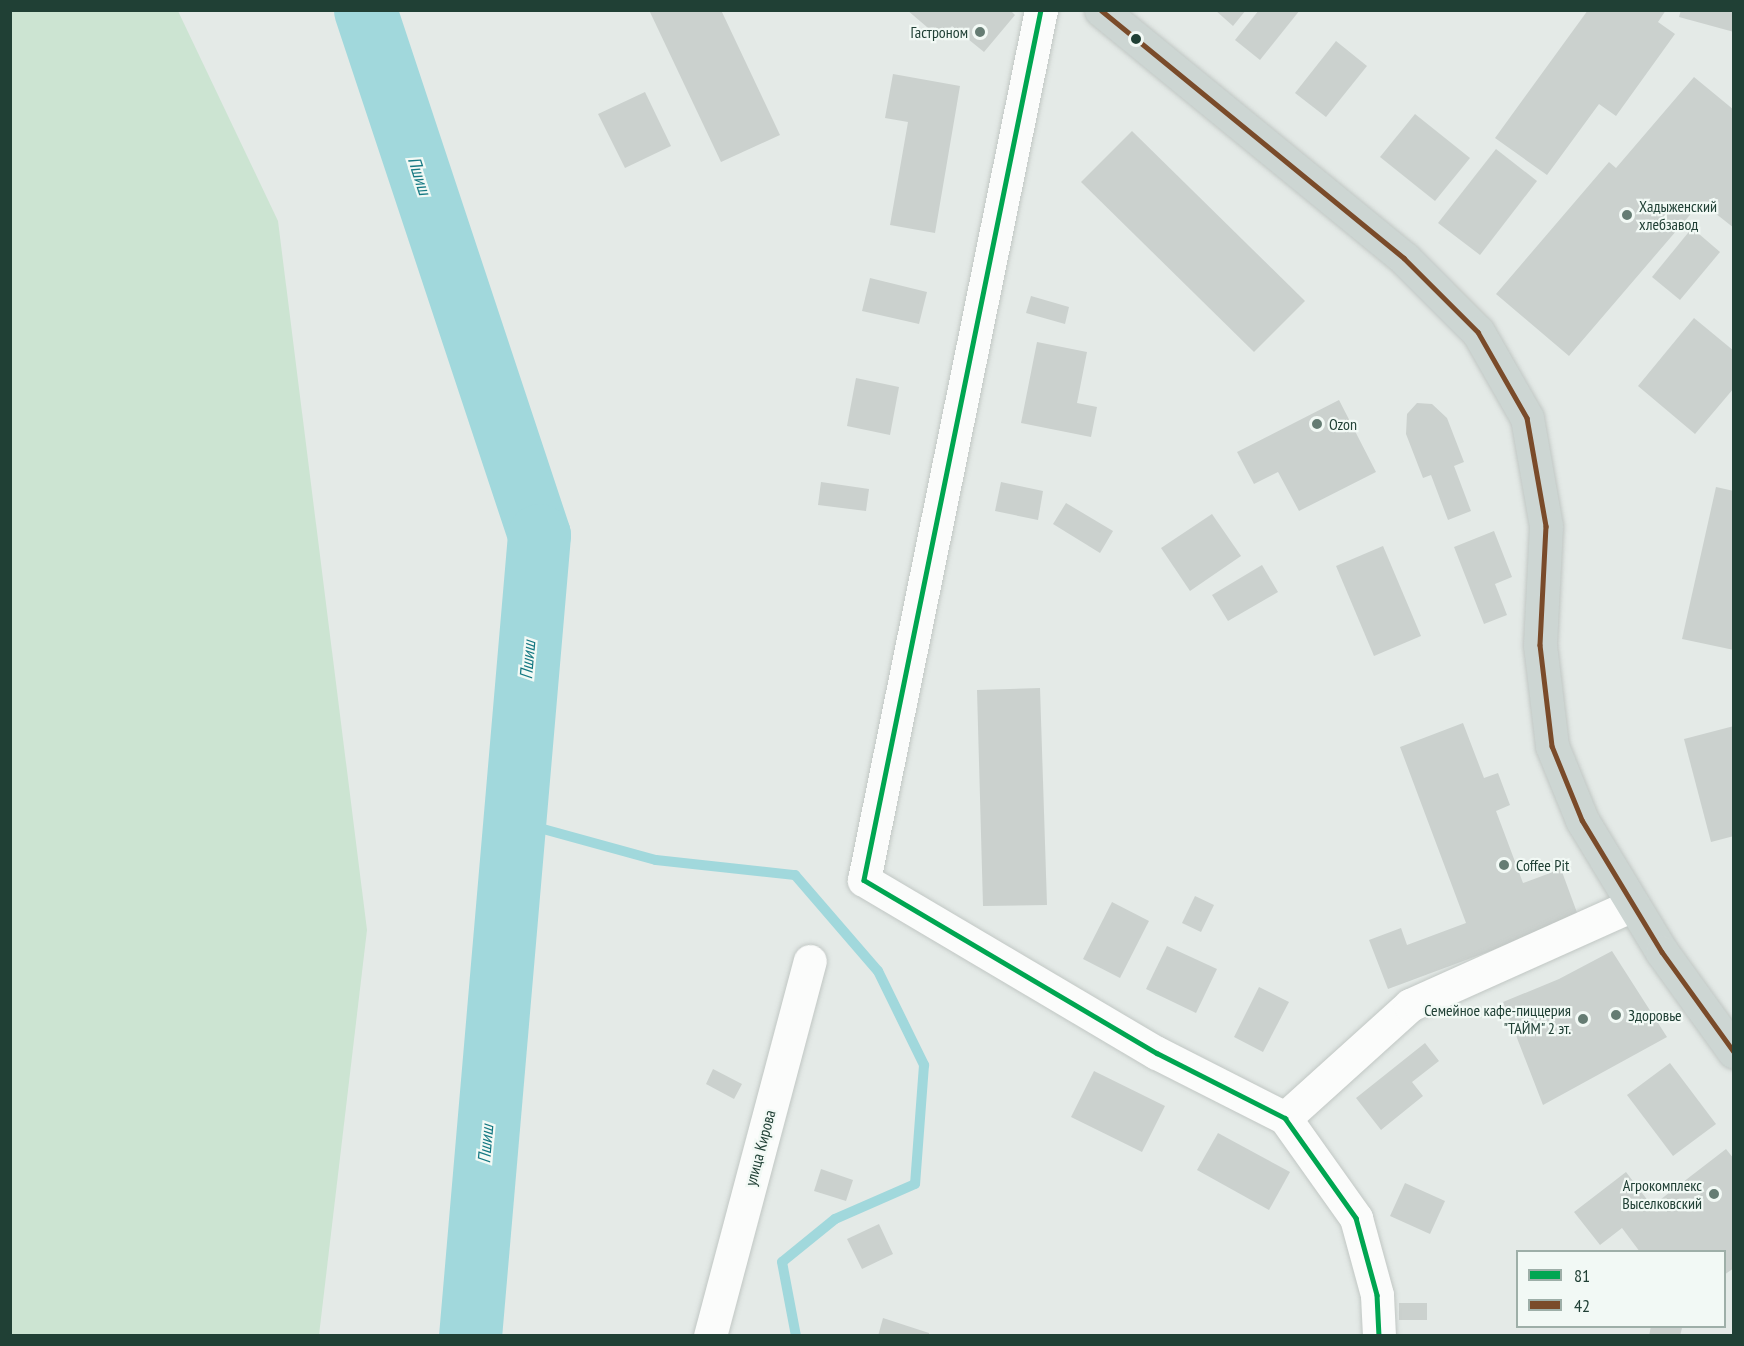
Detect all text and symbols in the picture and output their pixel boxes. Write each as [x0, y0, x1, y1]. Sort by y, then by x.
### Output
place label: Гастроном [911, 22, 968, 42]
marker: Гастроном [973, 25, 987, 39]
unlabelled marker [1130, 33, 1142, 45]
water label: Пшиш [403, 154, 435, 198]
place label: Хадыженский хлебзавод [1639, 196, 1717, 234]
marker: Хадыженский хлебзавод [1620, 208, 1634, 222]
place label: Ozon [1329, 414, 1357, 434]
marker: Ozon [1310, 417, 1324, 431]
water label: Пшиш [516, 640, 540, 680]
place label: Coffee Pit [1516, 855, 1569, 875]
marker: Coffee Pit [1497, 858, 1511, 872]
place label: Семейное кафе-пиццерия "ТАЙМ" 2 эт. [1424, 1000, 1571, 1038]
place label: Здоровье [1628, 1005, 1682, 1025]
marker: Здоровье [1609, 1008, 1623, 1022]
marker: Семейное кафе-пиццерия "ТАЙМ" 2 эт. [1576, 1012, 1590, 1026]
street label: улица Кирова [741, 1108, 779, 1188]
water label: Пшиш [474, 1124, 498, 1164]
place label: Агрокомплекс Выселковский [1622, 1175, 1702, 1213]
marker: Агрокомплекс Выселковский [1707, 1187, 1721, 1201]
legend [1516, 1250, 1726, 1328]
text: 81 [1574, 1264, 1590, 1287]
text: 42 [1574, 1294, 1590, 1317]

